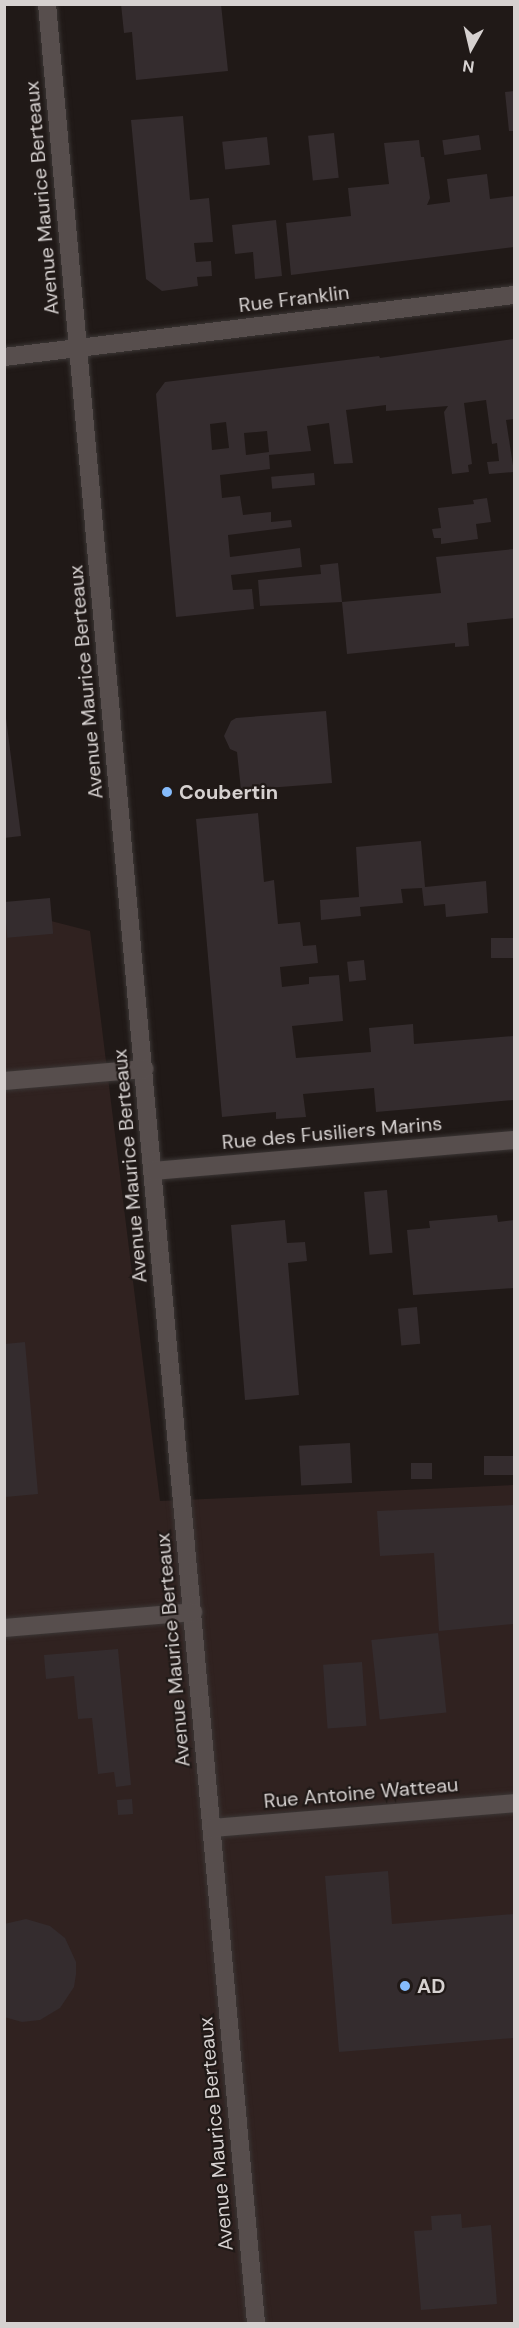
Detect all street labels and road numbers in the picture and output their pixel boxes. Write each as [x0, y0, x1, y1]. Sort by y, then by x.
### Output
street label: Avenue Maurice Berteaux [20, 80, 64, 316]
street label: Rue Franklin [237, 280, 351, 318]
street label: Avenue Maurice Berteaux [64, 564, 108, 800]
street label: Avenue Maurice Berteaux [108, 1048, 152, 1284]
street label: Rue des Fusiliers Marins [221, 1111, 443, 1155]
street label: Avenue Maurice Berteaux [151, 1532, 195, 1768]
street label: Rue Antoine Watteau [263, 1773, 459, 1813]
street label: Avenue Maurice Berteaux [194, 2016, 238, 2252]

